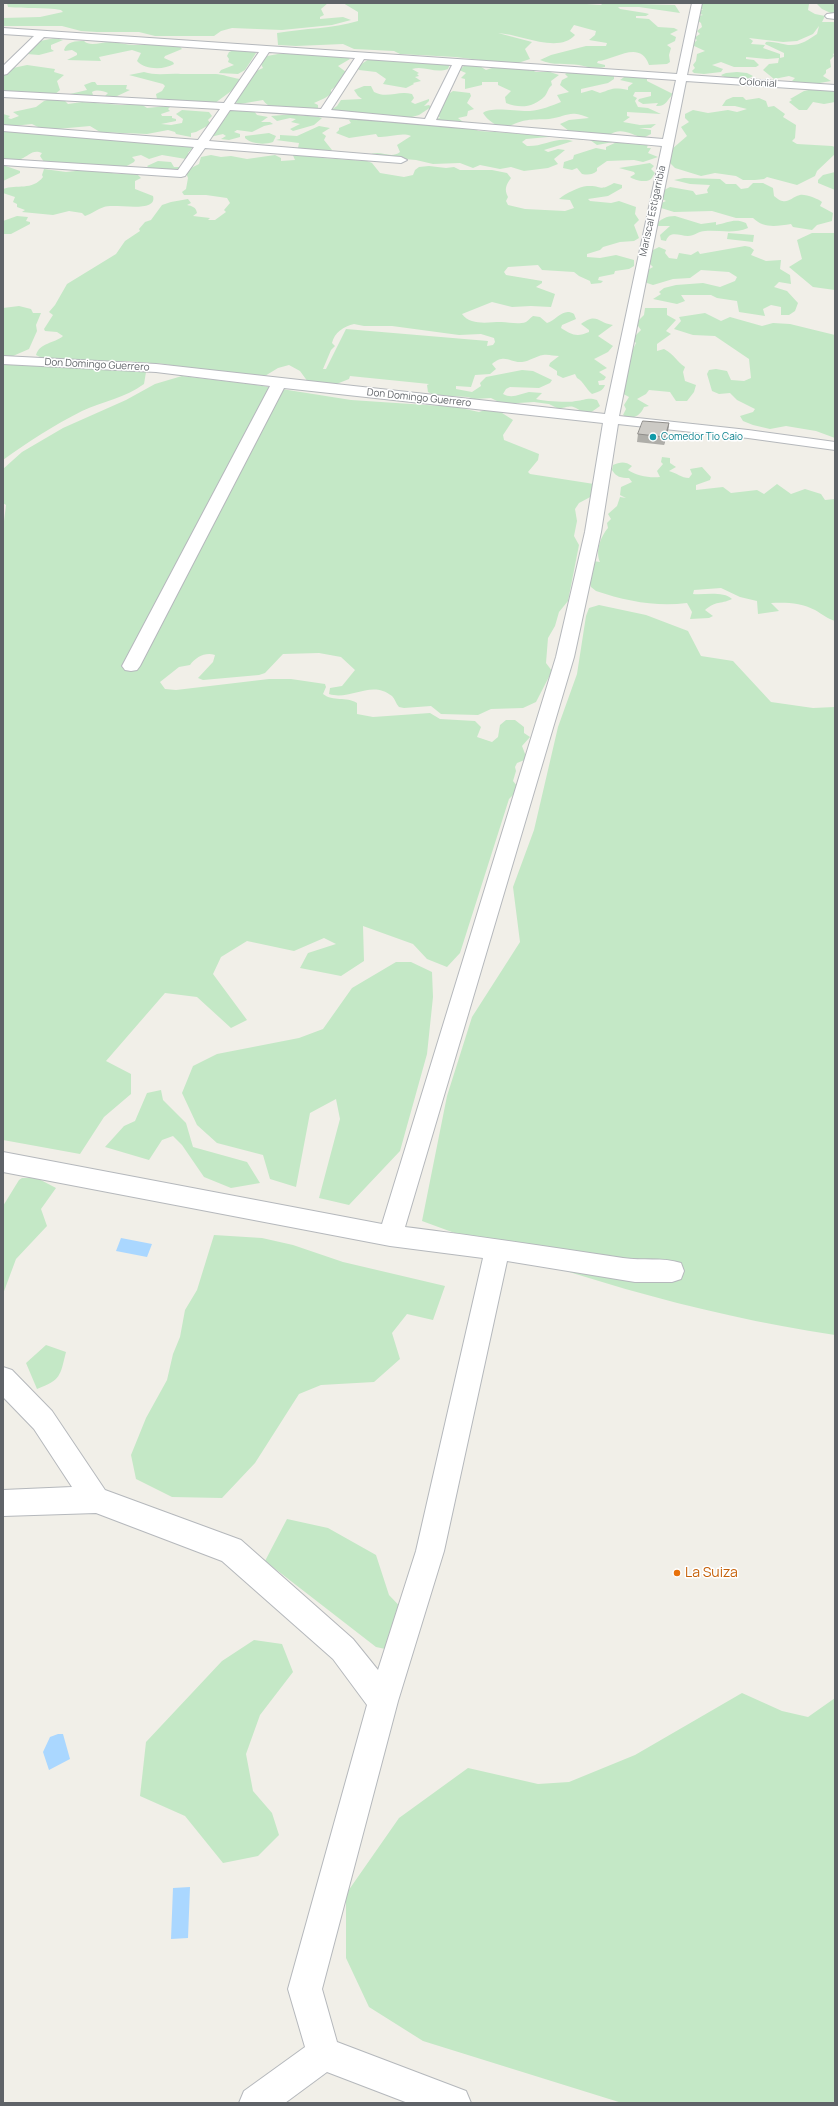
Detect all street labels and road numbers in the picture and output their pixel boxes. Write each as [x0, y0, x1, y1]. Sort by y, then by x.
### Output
street label: Colonial [739, 76, 777, 90]
street label: Mariscal Estigarribia [637, 164, 669, 258]
street label: Don Domingo Guerrero [44, 356, 150, 374]
street label: Don Domingo Guerrero [366, 387, 472, 409]

